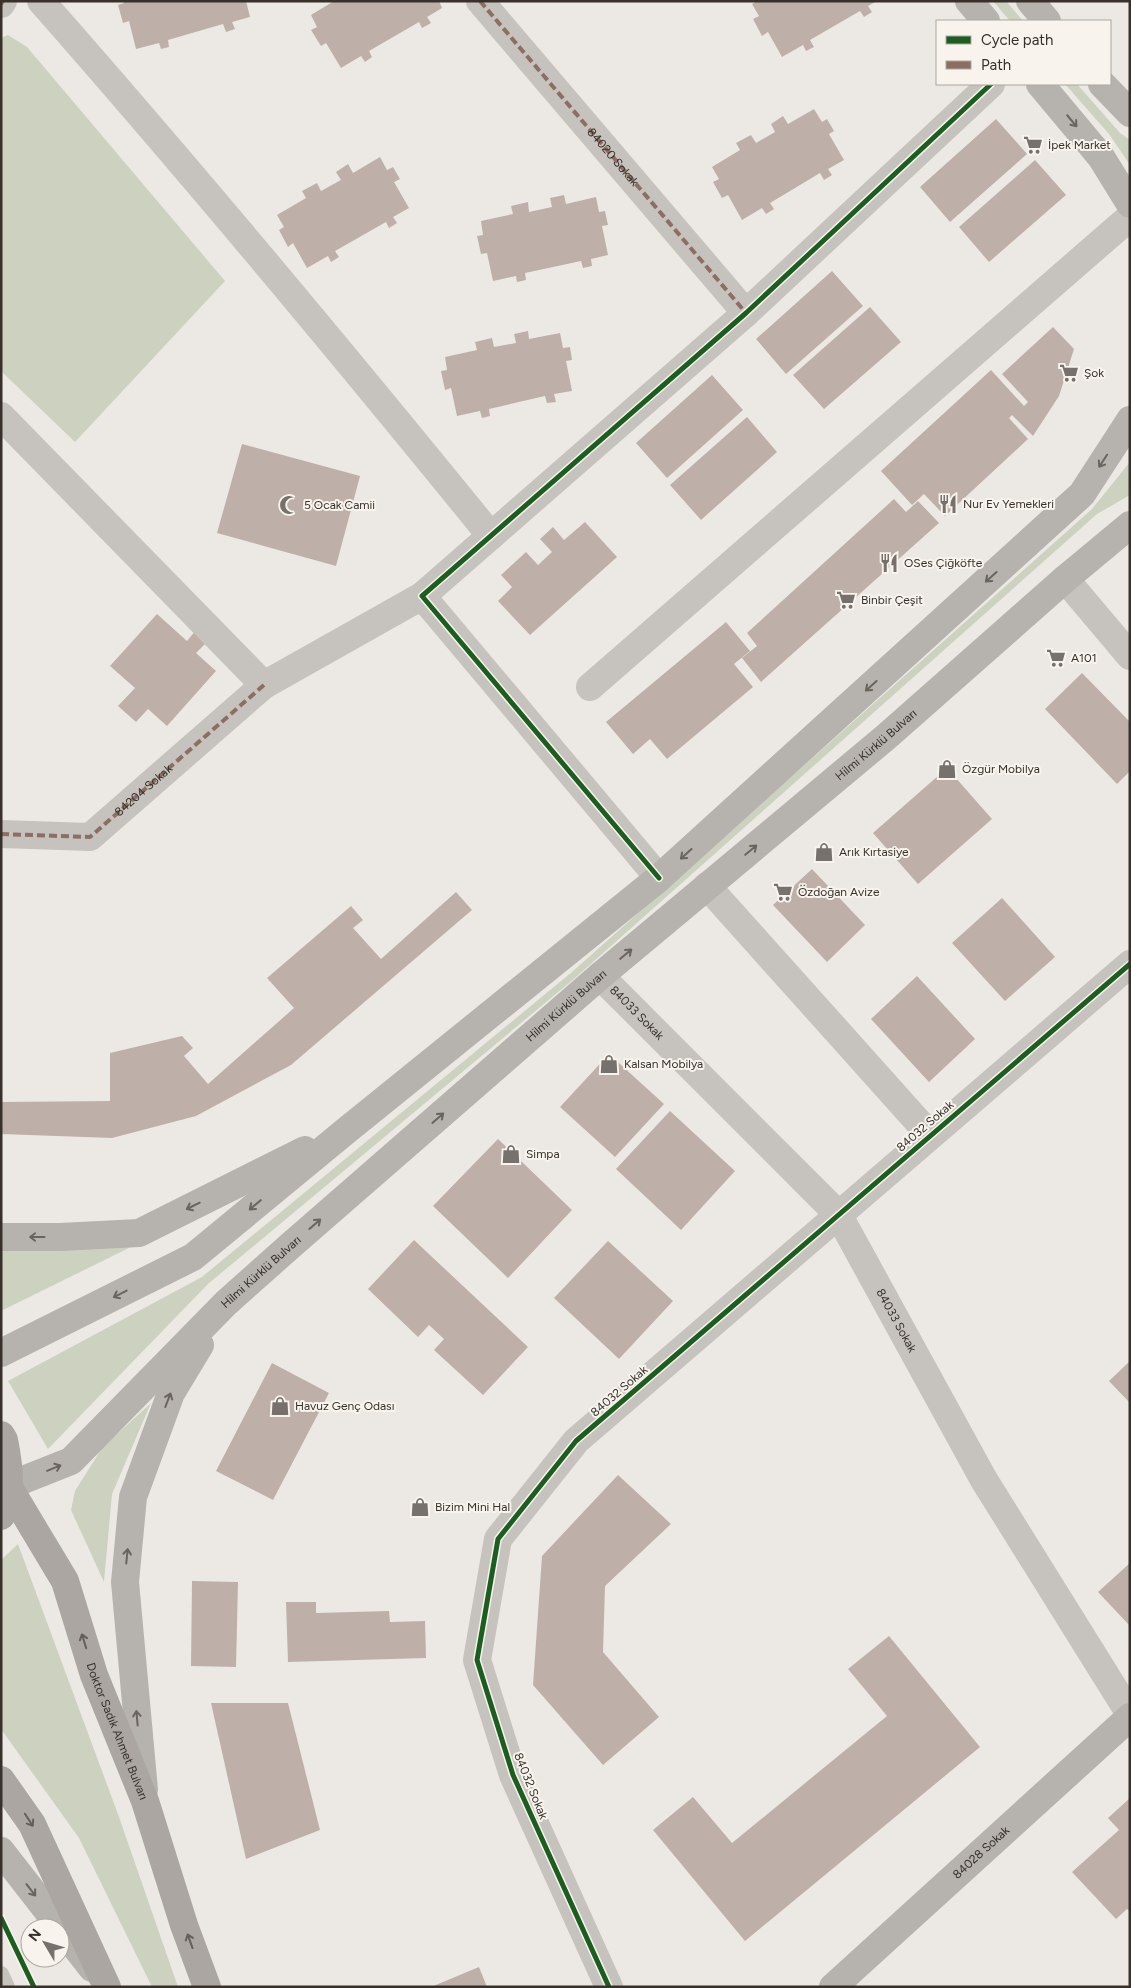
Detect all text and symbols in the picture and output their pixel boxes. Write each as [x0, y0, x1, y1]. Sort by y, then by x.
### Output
legend [936, 20, 1111, 85]
text: Cycle path [981, 31, 1053, 49]
text: Path [981, 56, 1011, 74]
one-way arrow [1066, 114, 1077, 127]
street label: 84020 Sokak [584, 125, 642, 189]
supermarket icon: İpek Market [1022, 134, 1044, 156]
place label: İpek Market [1048, 138, 1111, 152]
supermarket icon: Şok [1058, 362, 1080, 384]
place label: Şok [1084, 366, 1104, 380]
one-way arrow [1098, 453, 1108, 467]
restaurant icon: Nur Ev Yemekleri [937, 493, 959, 515]
mosque icon: 5 Ocak Camii [278, 494, 300, 516]
place label: Nur Ev Yemekleri [963, 497, 1054, 511]
place label: 5 Ocak Camii [304, 498, 375, 512]
restaurant icon: OSes Çiğköfte [878, 552, 900, 574]
place label: OSes Çiğköfte [904, 556, 983, 570]
one-way arrow [984, 571, 997, 583]
supermarket icon: Binbir Çeşit [835, 589, 857, 611]
place label: Binbir Çeşit [861, 593, 923, 607]
supermarket icon: A101 [1045, 647, 1067, 669]
place label: A101 [1071, 651, 1097, 665]
one-way arrow [864, 680, 877, 692]
street label: Hilmi Kürklü Bulvarı [833, 706, 920, 783]
shop icon: Özgür Mobilya [936, 758, 958, 780]
street label: 84204 Sokak [112, 761, 175, 819]
place label: Özgür Mobilya [962, 762, 1040, 776]
shop icon: Arık Kırtasiye [813, 841, 835, 863]
one-way arrow [744, 844, 757, 855]
place label: Arık Kırtasiye [839, 845, 909, 859]
one-way arrow [679, 848, 692, 860]
supermarket icon: Özdoğan Avize [772, 881, 794, 903]
place label: Özdoğan Avize [798, 885, 880, 899]
one-way arrow [619, 948, 632, 959]
street label: Hilmi Kürklü Bulvarı [523, 967, 609, 1044]
street label: 84033 Sokak [607, 983, 667, 1043]
shop icon: Kalsan Mobilya [598, 1053, 620, 1075]
place label: Kalsan Mobilya [624, 1057, 703, 1071]
street label: 84032 Sokak [894, 1097, 956, 1154]
one-way arrow [431, 1112, 444, 1124]
shop icon: Simpa [500, 1143, 522, 1165]
place label: Simpa [526, 1147, 560, 1161]
one-way arrow [249, 1200, 262, 1211]
one-way arrow [186, 1201, 201, 1211]
one-way arrow [308, 1219, 321, 1230]
one-way arrow [29, 1232, 46, 1242]
street label: Hilmi Kürklü Bulvarı [218, 1233, 304, 1311]
street label: 84033 Sokak [873, 1286, 920, 1355]
one-way arrow [113, 1290, 128, 1299]
street label: 84032 Sokak [588, 1362, 650, 1419]
one-way arrow [164, 1393, 173, 1408]
shop icon: Havuz Genç Odası [269, 1395, 291, 1417]
place label: Havuz Genç Odası [295, 1399, 395, 1413]
one-way arrow [45, 1463, 61, 1472]
shop icon: Bizim Mini Hal [409, 1496, 431, 1518]
place label: Bizim Mini Hal [435, 1500, 510, 1514]
one-way arrow [122, 1548, 132, 1564]
one-way arrow [78, 1634, 88, 1650]
street label: Doktor Sadık Ahmet Bulvarı [84, 1661, 151, 1802]
one-way arrow [132, 1710, 142, 1726]
street label: 84032 Sokak [511, 1751, 551, 1822]
one-way arrow [24, 1813, 34, 1827]
street label: 84028 Sokak [950, 1823, 1012, 1882]
one-way arrow [26, 1883, 37, 1896]
north arrow [20, 1918, 70, 1968]
text: N [25, 1926, 45, 1945]
one-way arrow [185, 1934, 194, 1949]

